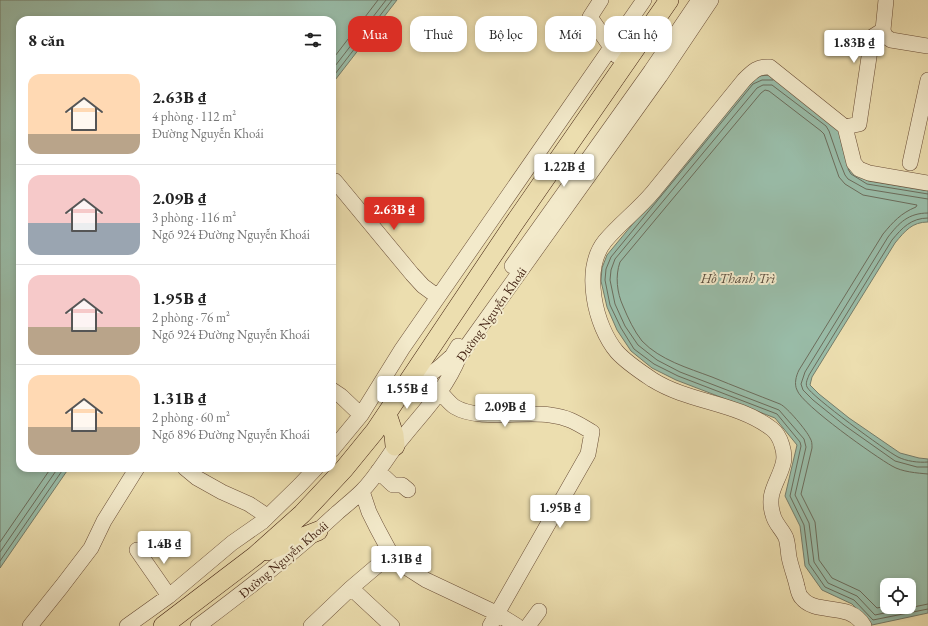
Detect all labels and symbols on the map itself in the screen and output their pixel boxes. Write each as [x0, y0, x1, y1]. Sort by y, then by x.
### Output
pin: 1.83B ₫ [817, 30, 891, 64]
pin: 1.22B ₫ [527, 154, 601, 188]
pin: 2.63B ₫ [357, 197, 431, 231]
street label: Đường Nguyễn Khoái [452, 264, 530, 365]
water label: Hồ Thanh Trì [700, 269, 775, 287]
pin: 1.55B ₫ [370, 376, 444, 410]
pin: 2.09B ₫ [468, 394, 542, 428]
pin: 1.95B ₫ [523, 495, 597, 529]
street label: Đường Nguyễn Khoái [235, 517, 332, 602]
pin: 1.4B ₫ [131, 531, 197, 565]
pin: 1.31B ₫ [364, 546, 438, 580]

